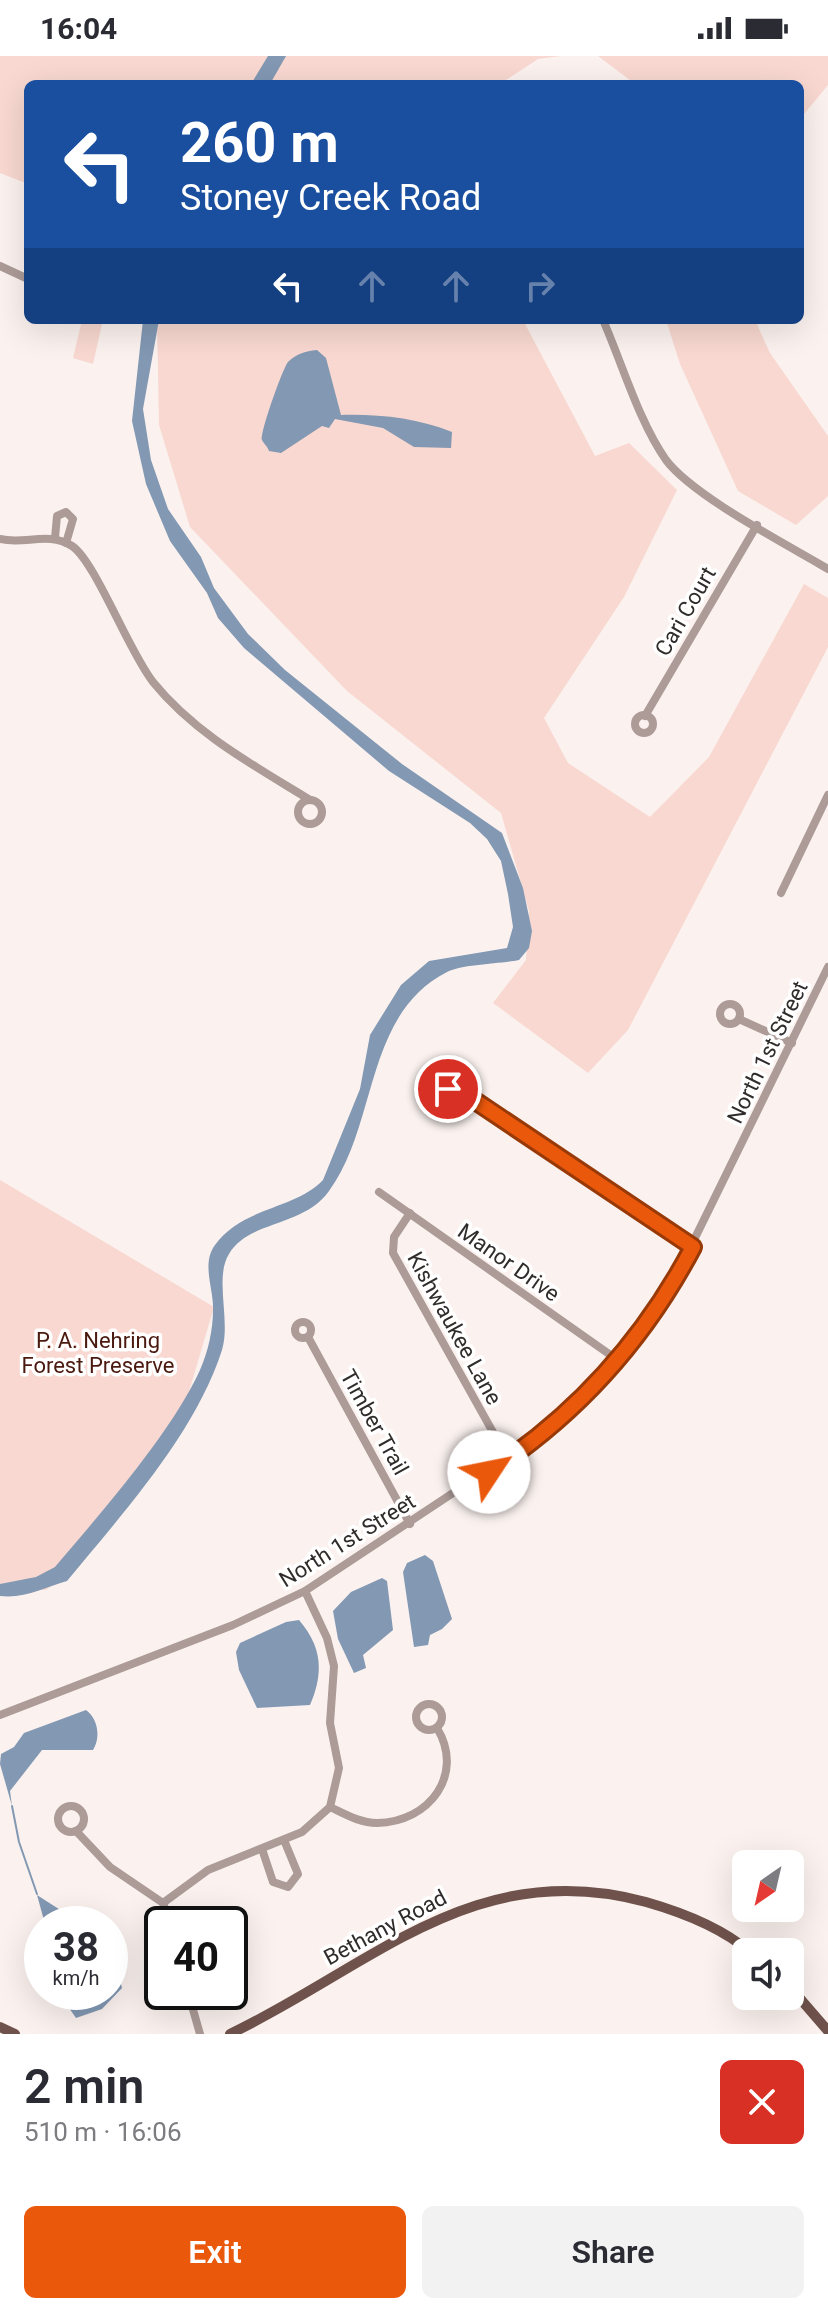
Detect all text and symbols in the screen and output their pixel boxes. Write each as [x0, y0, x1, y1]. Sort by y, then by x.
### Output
text: 16:04 [40, 11, 117, 46]
text: 260 m [180, 110, 339, 176]
icon: left [48, 112, 152, 216]
text: Stoney Creek Road [180, 177, 481, 219]
icon: left [266, 264, 310, 308]
icon: ahead [350, 264, 394, 308]
icon: ahead [434, 264, 478, 308]
icon: right [518, 264, 562, 308]
street label: Cari Court [650, 562, 721, 660]
street label: North 1st Street [722, 977, 813, 1128]
pin [414, 1055, 482, 1123]
icon: arrive [426, 1067, 470, 1111]
street label: Manor Drive [453, 1218, 564, 1307]
street label: Kishwaukee Lane [402, 1248, 507, 1409]
park label: P. A. Nehring Forest Preserve [21, 1328, 175, 1378]
street label: Timber Trail [335, 1365, 414, 1479]
position arrow [447, 1430, 531, 1514]
street label: North 1st Street [275, 1489, 420, 1592]
north arrow [732, 1850, 804, 1922]
map controls [732, 1850, 804, 2010]
street label: Bethany Road [320, 1885, 451, 1970]
speed limit sign: 40 [144, 1906, 248, 2010]
text: 38 [53, 1924, 99, 1971]
button: sound [732, 1938, 804, 2010]
text: km/h [53, 1966, 99, 1990]
text: 2 min [24, 2058, 144, 2115]
button: close [720, 2060, 804, 2144]
text: 510 m · 16:06 [24, 2117, 182, 2147]
button: Exit [24, 2206, 406, 2298]
button: Share [422, 2206, 804, 2298]

